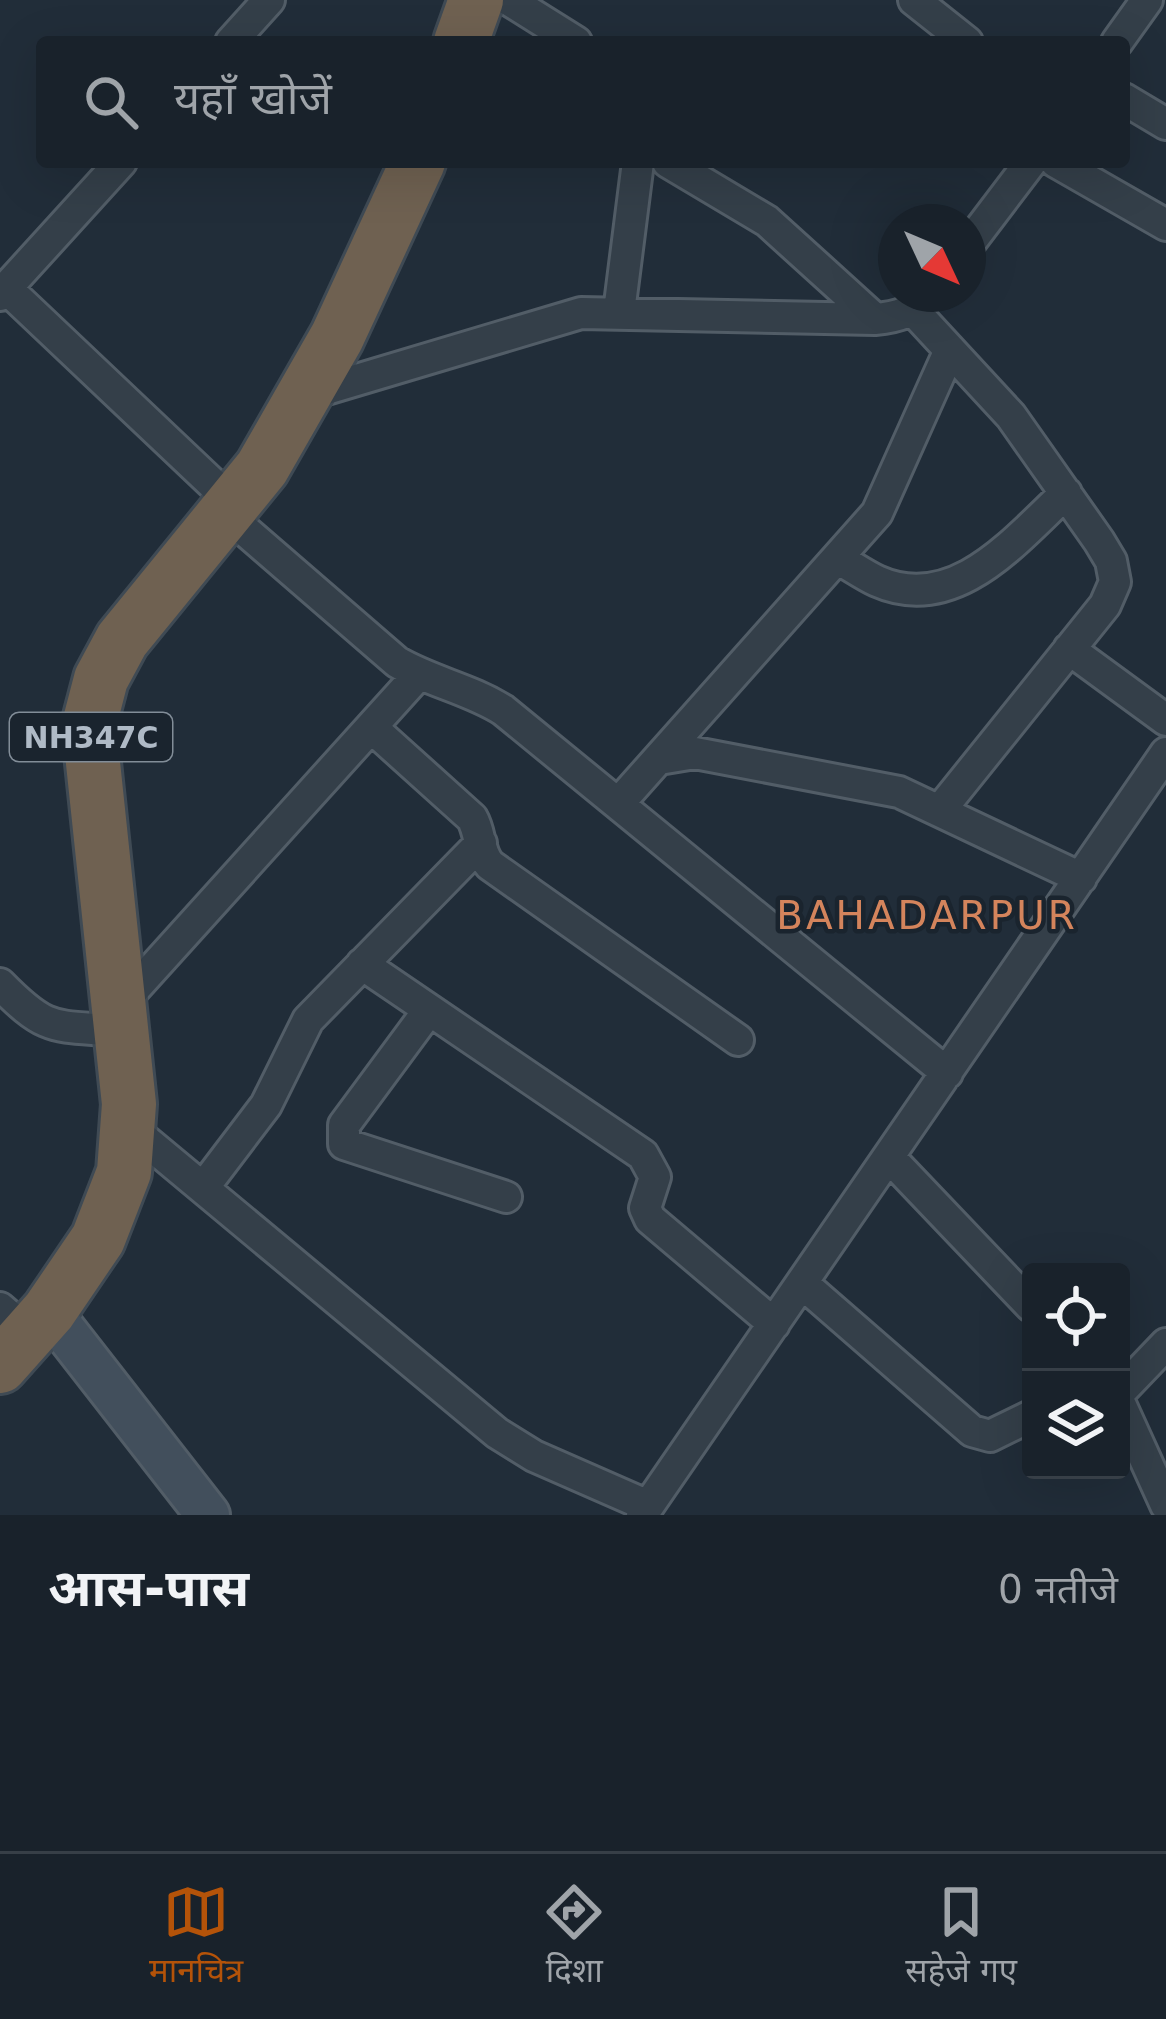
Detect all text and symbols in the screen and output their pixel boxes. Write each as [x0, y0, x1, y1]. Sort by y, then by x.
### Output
search box [36, 36, 1130, 168]
icon: search [78, 69, 144, 135]
text: यहाँ खोजें [174, 72, 332, 125]
north arrow [878, 204, 986, 312]
road number: NH347C [10, 713, 172, 761]
district label: BAHADARPUR [776, 893, 1078, 938]
map controls [1022, 1263, 1130, 1479]
button: locate [1022, 1263, 1130, 1371]
button: layers [1022, 1371, 1130, 1479]
text: आस-पास [48, 1559, 249, 1618]
text: 0 नतीजे [998, 1567, 1118, 1612]
tab: मानचित्र [149, 1879, 243, 1995]
tab: दिशा [541, 1879, 607, 1995]
tab: सहेजे गए [905, 1879, 1017, 1995]

